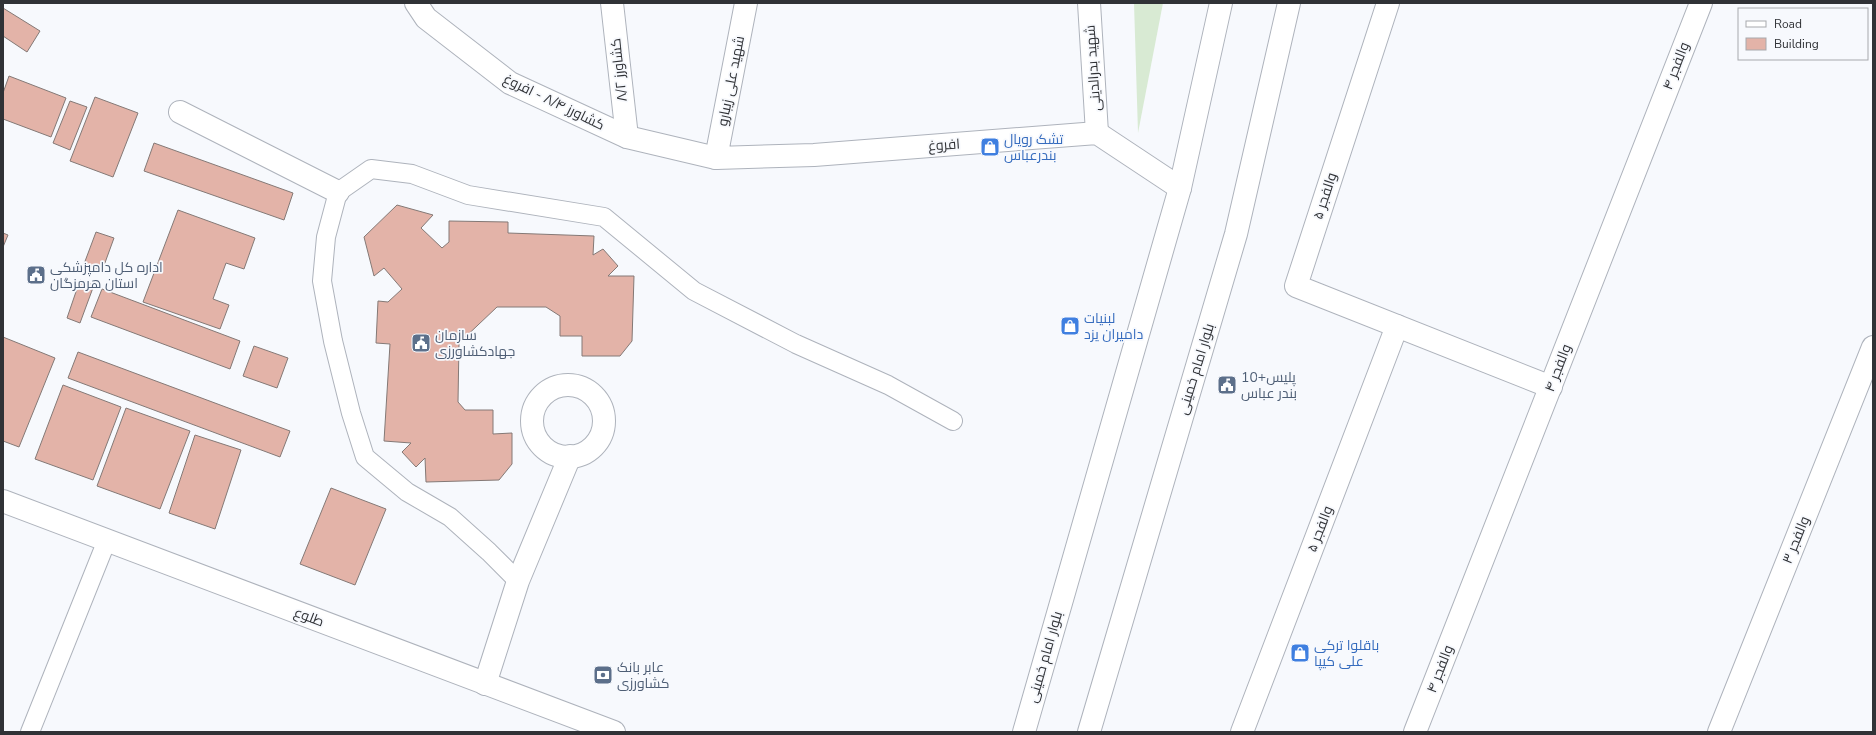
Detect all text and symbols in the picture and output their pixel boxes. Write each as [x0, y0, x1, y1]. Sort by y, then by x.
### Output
legend [1738, 8, 1868, 60]
text: Road [1774, 16, 1802, 32]
street label: شهید بدرالدینی [1081, 24, 1105, 112]
street label: شهید علی زیبارو [713, 34, 749, 128]
text: Building [1774, 36, 1819, 52]
street label: کشاورز ۸/۲ [606, 37, 632, 103]
street label: والفجر ۴ [1658, 39, 1694, 93]
street label: کشاورز ۸/۴ - افروغ [500, 69, 608, 135]
place label: تشک رویال بندرعباس [1004, 130, 1064, 165]
street label: افروغ [927, 134, 961, 156]
shop icon: تشک رویال بندرعباس [979, 136, 1001, 158]
street label: والفجر ۵ [1309, 170, 1341, 222]
place label: اداره کل دامپزشکی استان هرمزگان [50, 258, 163, 293]
public building icon: اداره کل دامپزشکی استان هرمزگان [25, 264, 47, 286]
place label: لبنیات دامیران یزد [1084, 309, 1143, 344]
shop icon: لبنیات دامیران یزد [1059, 315, 1081, 337]
street label: بلوار امام خمینی [1173, 321, 1219, 417]
place label: سازمان جهادکشاورزی [435, 326, 515, 361]
public building icon: سازمان جهادکشاورزی [410, 332, 432, 354]
street label: والفجر ۴ [1540, 341, 1576, 395]
place label: پليس+10 بندر عباس [1241, 368, 1297, 403]
public building icon: پليس+10 بندر عباس [1216, 374, 1238, 396]
street label: والفجر ۵ [1303, 503, 1337, 555]
street label: والفجر ۳ [1778, 513, 1814, 567]
street label: طلوع [291, 603, 327, 631]
street label: بلوار امام خمینی [1023, 609, 1067, 705]
place label: باقلوا ترکی علی کیپا [1314, 636, 1379, 671]
shop icon: باقلوا ترکی علی کیپا [1289, 642, 1311, 664]
street label: والفجر ۴ [1422, 642, 1458, 696]
place label: عابر بانک کشاورزی [617, 658, 669, 693]
bank icon: عابر بانک کشاورزی [592, 664, 614, 686]

